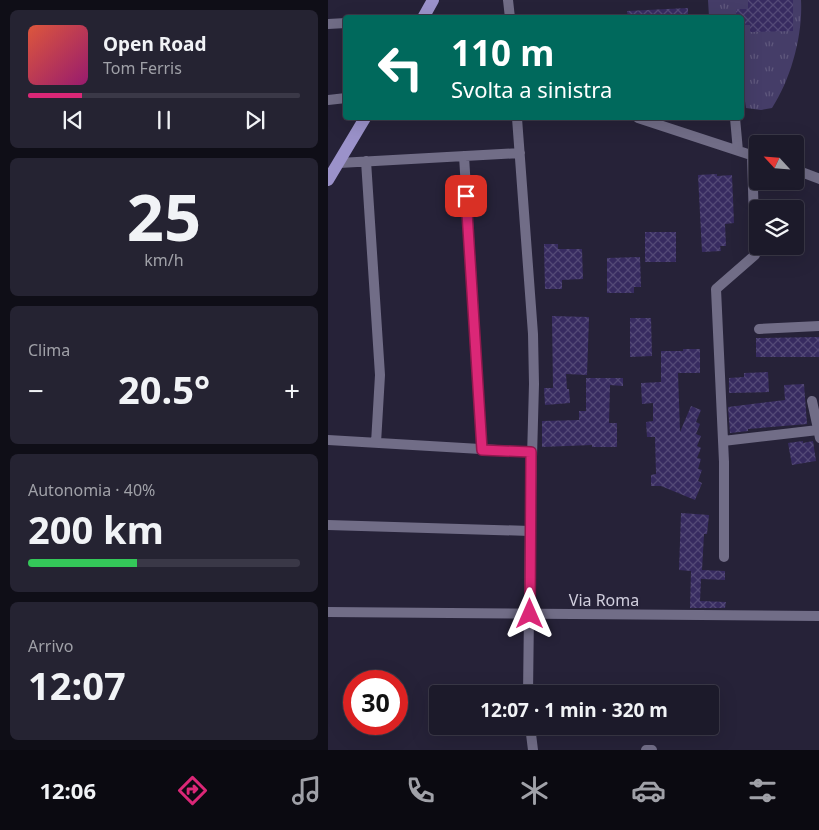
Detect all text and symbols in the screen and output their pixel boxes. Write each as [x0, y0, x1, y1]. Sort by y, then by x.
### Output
text: 110 m [451, 29, 554, 76]
text: Open Road [103, 31, 206, 57]
icon: left [368, 35, 433, 100]
text: Tom Ferris [103, 57, 182, 79]
text: Svolta a sinistra [451, 74, 612, 104]
icon: previous [59, 106, 87, 134]
icon: pause [150, 106, 178, 134]
icon: next [241, 106, 269, 134]
north arrow [749, 135, 804, 190]
map controls [749, 135, 804, 255]
text: 25 [127, 172, 201, 260]
pin [445, 175, 487, 217]
icon: arrive [452, 182, 480, 210]
button: layers [749, 200, 804, 255]
text: km/h [144, 249, 184, 271]
text: Clima [28, 339, 70, 361]
text: 20.5° [118, 363, 210, 415]
text: − [28, 371, 44, 409]
text: + [284, 371, 300, 409]
text: Autonomia · 40% [28, 479, 155, 501]
text: 200 km [28, 503, 164, 555]
position arrow [503, 587, 555, 639]
street label: Via Roma [569, 589, 639, 611]
text: Arrivo [28, 635, 73, 657]
text: 12:07 [28, 659, 126, 711]
speed limit sign: 30 [343, 670, 408, 735]
text: 12:07 · 1 min · 320 m [480, 697, 668, 723]
icon: directions [175, 773, 210, 808]
icon: music [289, 773, 324, 808]
icon: phone [403, 773, 438, 808]
icon: climate [517, 773, 552, 808]
icon: car [631, 773, 666, 808]
icon: filters [745, 773, 780, 808]
text: 12:06 [39, 775, 96, 805]

